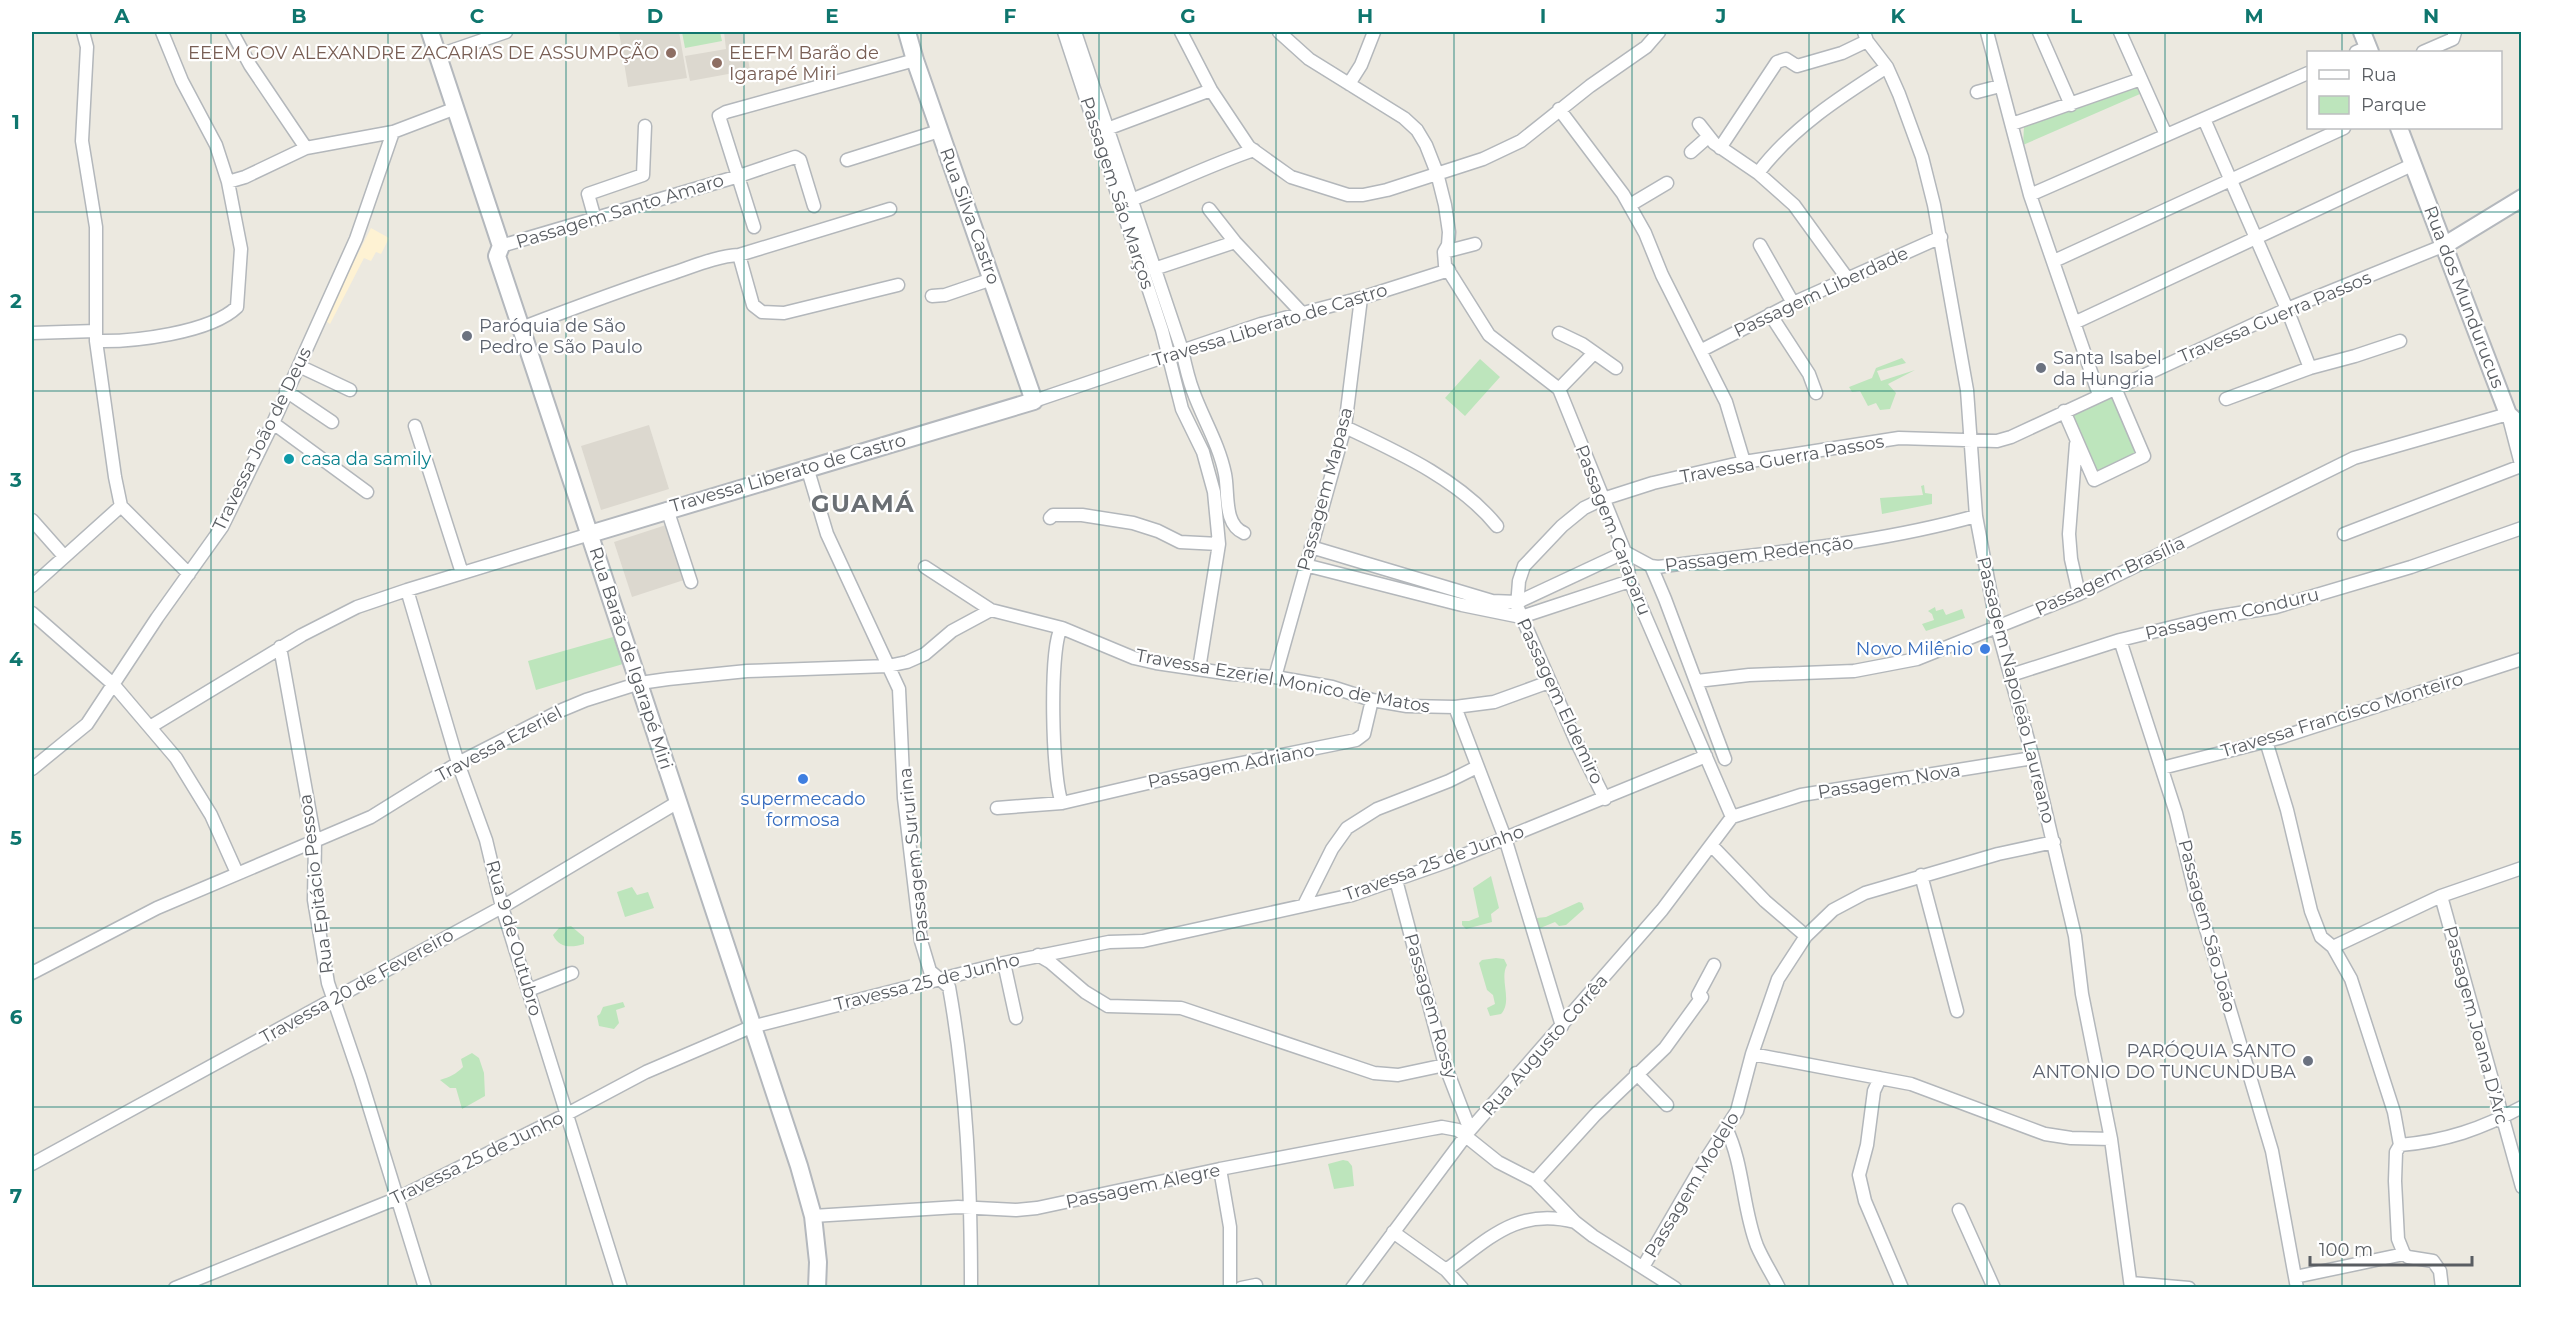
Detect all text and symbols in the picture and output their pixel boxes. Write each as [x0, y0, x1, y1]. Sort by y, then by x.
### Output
text: A [113, 4, 130, 28]
text: B [291, 4, 307, 28]
text: C [470, 4, 485, 28]
text: D [647, 4, 663, 28]
text: E [825, 4, 839, 28]
text: F [1004, 4, 1017, 28]
text: G [1180, 4, 1196, 28]
text: H [1357, 4, 1373, 28]
text: I [1540, 4, 1546, 28]
text: J [1715, 4, 1726, 28]
text: K [1891, 4, 1907, 28]
text: L [2070, 4, 2082, 28]
text: M [2244, 4, 2264, 28]
text: N [2423, 4, 2439, 28]
place label: EEEM GOV ALEXANDRE ZACARIAS DE ASSUMPÇÃO [188, 42, 659, 64]
place label: EEEFM Barão de Igarapé Miri [729, 42, 879, 85]
marker: EEEM GOV ALEXANDRE ZACARIAS DE ASSUMPÇÃO [664, 46, 678, 60]
legend [2307, 51, 2502, 129]
marker: EEEFM Barão de Igarapé Miri [710, 56, 724, 70]
text: Rua [2361, 64, 2397, 86]
street label: Passagem São Marços [1075, 94, 1159, 292]
text: Parque [2361, 94, 2427, 116]
text: 1 [12, 110, 20, 134]
street label: Rua Silva Castro [935, 145, 1005, 287]
street label: Passagem Santo Amaro [513, 169, 727, 253]
street label: Rua dos Mundurucus [2419, 203, 2509, 391]
street label: Passagem Liberdade [1730, 242, 1912, 342]
street label: Travessa Guerra Passos [2175, 266, 2375, 368]
street label: Travessa Liberato de Castro [1150, 279, 1390, 371]
text: 2 [10, 289, 22, 313]
place label: Paróquia de São Pedro e São Paulo [479, 315, 643, 358]
marker: Paróquia de São Pedro e São Paulo [460, 329, 474, 343]
street label: Travessa João de Deus [208, 343, 316, 534]
place label: Santa Isabel da Hungria [2053, 347, 2162, 390]
marker: Santa Isabel da Hungria [2034, 361, 2048, 375]
street label: Passagem Mapasa [1293, 405, 1357, 573]
street label: Travessa Liberato de Castro [668, 429, 908, 517]
street label: Travessa Guerra Passos [1678, 430, 1886, 488]
street label: Passagem Caraparu [1570, 442, 1656, 618]
place label: casa da samily [301, 448, 432, 470]
marker: casa da samily [282, 452, 296, 466]
text: 3 [9, 468, 22, 492]
district label: GUAMÁ [811, 489, 915, 518]
street label: Passagem Redenção [1664, 532, 1854, 576]
street label: Passagem Brasília [2031, 532, 2189, 620]
street label: Rua Barão de Igarapé Miri [585, 544, 677, 772]
street label: Passagem Napoleão Laureano [1972, 554, 2060, 826]
street label: Passagem Conduru [2143, 583, 2321, 645]
street label: Passagem Eldemiro [1512, 614, 1608, 788]
place label: Novo Milênio [1856, 638, 1973, 660]
marker: Novo Milênio [1978, 642, 1992, 656]
street label: Travessa Ezeriel Monico de Matos [1134, 644, 1432, 718]
text: 4 [9, 647, 23, 671]
street label: Travessa Francisco Monteiro [2218, 668, 2466, 762]
street label: Travessa Ezeriel [432, 702, 566, 786]
street label: Passagem Adriano [1146, 739, 1316, 793]
street label: Passagem Nova [1816, 759, 1962, 803]
street label: Passagem Sururina [894, 766, 934, 944]
marker: supermecado formosa [796, 772, 810, 786]
place label: supermecado formosa [740, 788, 866, 831]
street label: Rua Epitácio Pessoa [294, 793, 338, 975]
street label: Travessa 25 de Junho [1341, 820, 1527, 906]
text: 5 [10, 826, 22, 850]
street label: Passagem São João [2173, 837, 2241, 1015]
street label: Rua 9 de Outubro [481, 858, 547, 1018]
street label: Passagem Joana D’Arc [2439, 923, 2513, 1127]
street label: Travessa 20 de Fevereiro [256, 924, 458, 1048]
street label: Passagem Rossy [1400, 931, 1462, 1081]
street label: Travessa 25 de Junho [832, 948, 1022, 1016]
street label: Rua Augusto Corrêa [1478, 970, 1612, 1120]
text: 6 [10, 1005, 23, 1029]
place label: PARÓQUIA SANTO ANTONIO DO TUNCUNDUBA [2032, 1040, 2296, 1083]
marker: PARÓQUIA SANTO ANTONIO DO TUNCUNDUBA [2301, 1054, 2315, 1068]
street label: Travessa 25 de Junho [387, 1106, 567, 1210]
street label: Passagem Modelo [1640, 1108, 1744, 1262]
street label: Passagem Alegre [1064, 1159, 1222, 1213]
text: 7 [10, 1184, 22, 1208]
scale bar [2310, 1229, 2472, 1267]
text: 100 m [2319, 1239, 2373, 1261]

